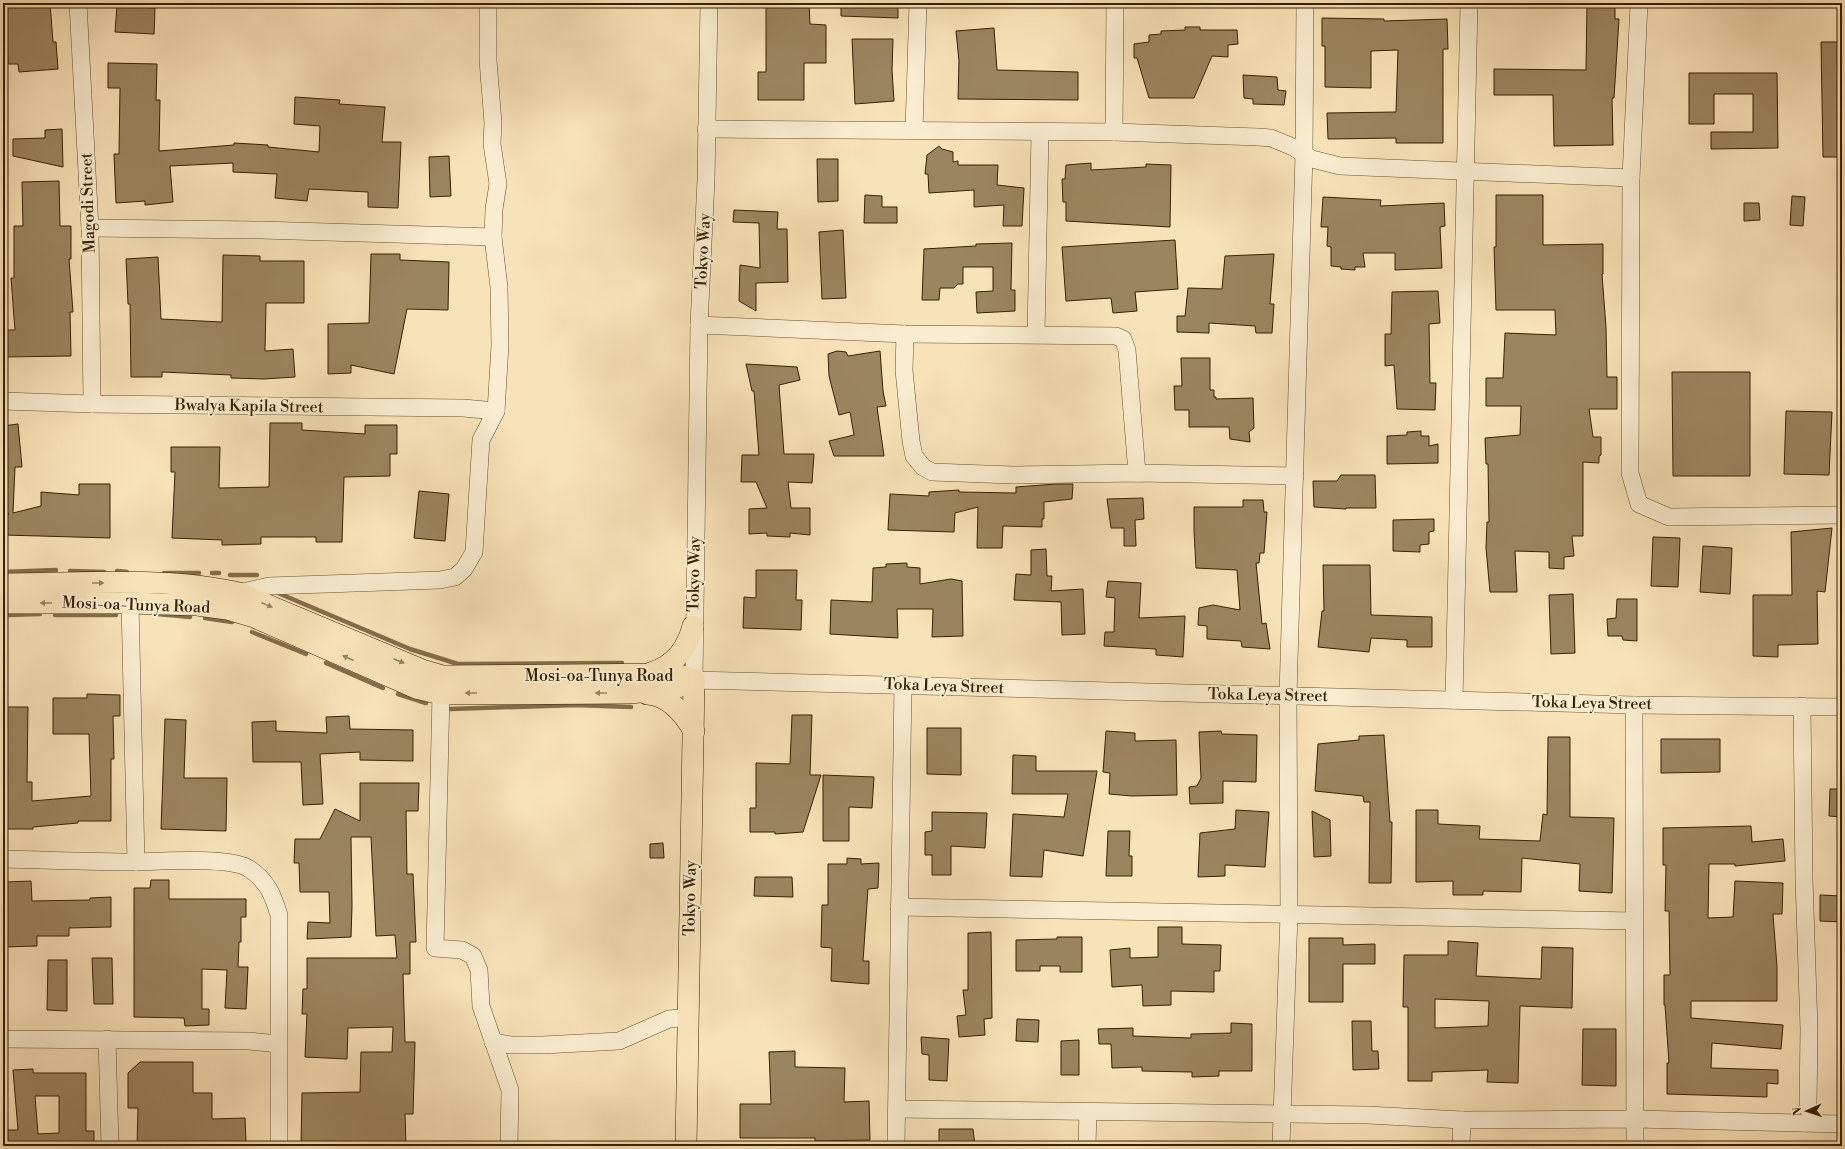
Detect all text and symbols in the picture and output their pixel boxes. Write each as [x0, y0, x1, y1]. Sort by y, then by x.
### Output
street label: Magodi Street [76, 152, 100, 254]
street label: Tokyo Way [691, 212, 715, 289]
street label: Bwalya Kapila Street [173, 395, 324, 417]
street label: Tokyo Way [683, 536, 705, 612]
one-way arrow [92, 580, 104, 587]
street label: Mosi-oa-Tunya Road [61, 592, 211, 618]
one-way arrow [39, 600, 52, 606]
one-way arrow [261, 602, 272, 608]
one-way arrow [342, 655, 353, 661]
one-way arrow [394, 658, 405, 664]
street label: Mosi-oa-Tunya Road [525, 666, 673, 686]
street label: Toka Leya Street [884, 674, 1005, 698]
street label: Toka Leya Street [1208, 684, 1329, 706]
one-way arrow [464, 690, 477, 696]
one-way arrow [594, 690, 607, 696]
street label: Toka Leya Street [1532, 692, 1653, 714]
street label: Tokyo Way [679, 860, 701, 936]
north arrow [1787, 1091, 1827, 1131]
text: N [1791, 1106, 1805, 1116]

